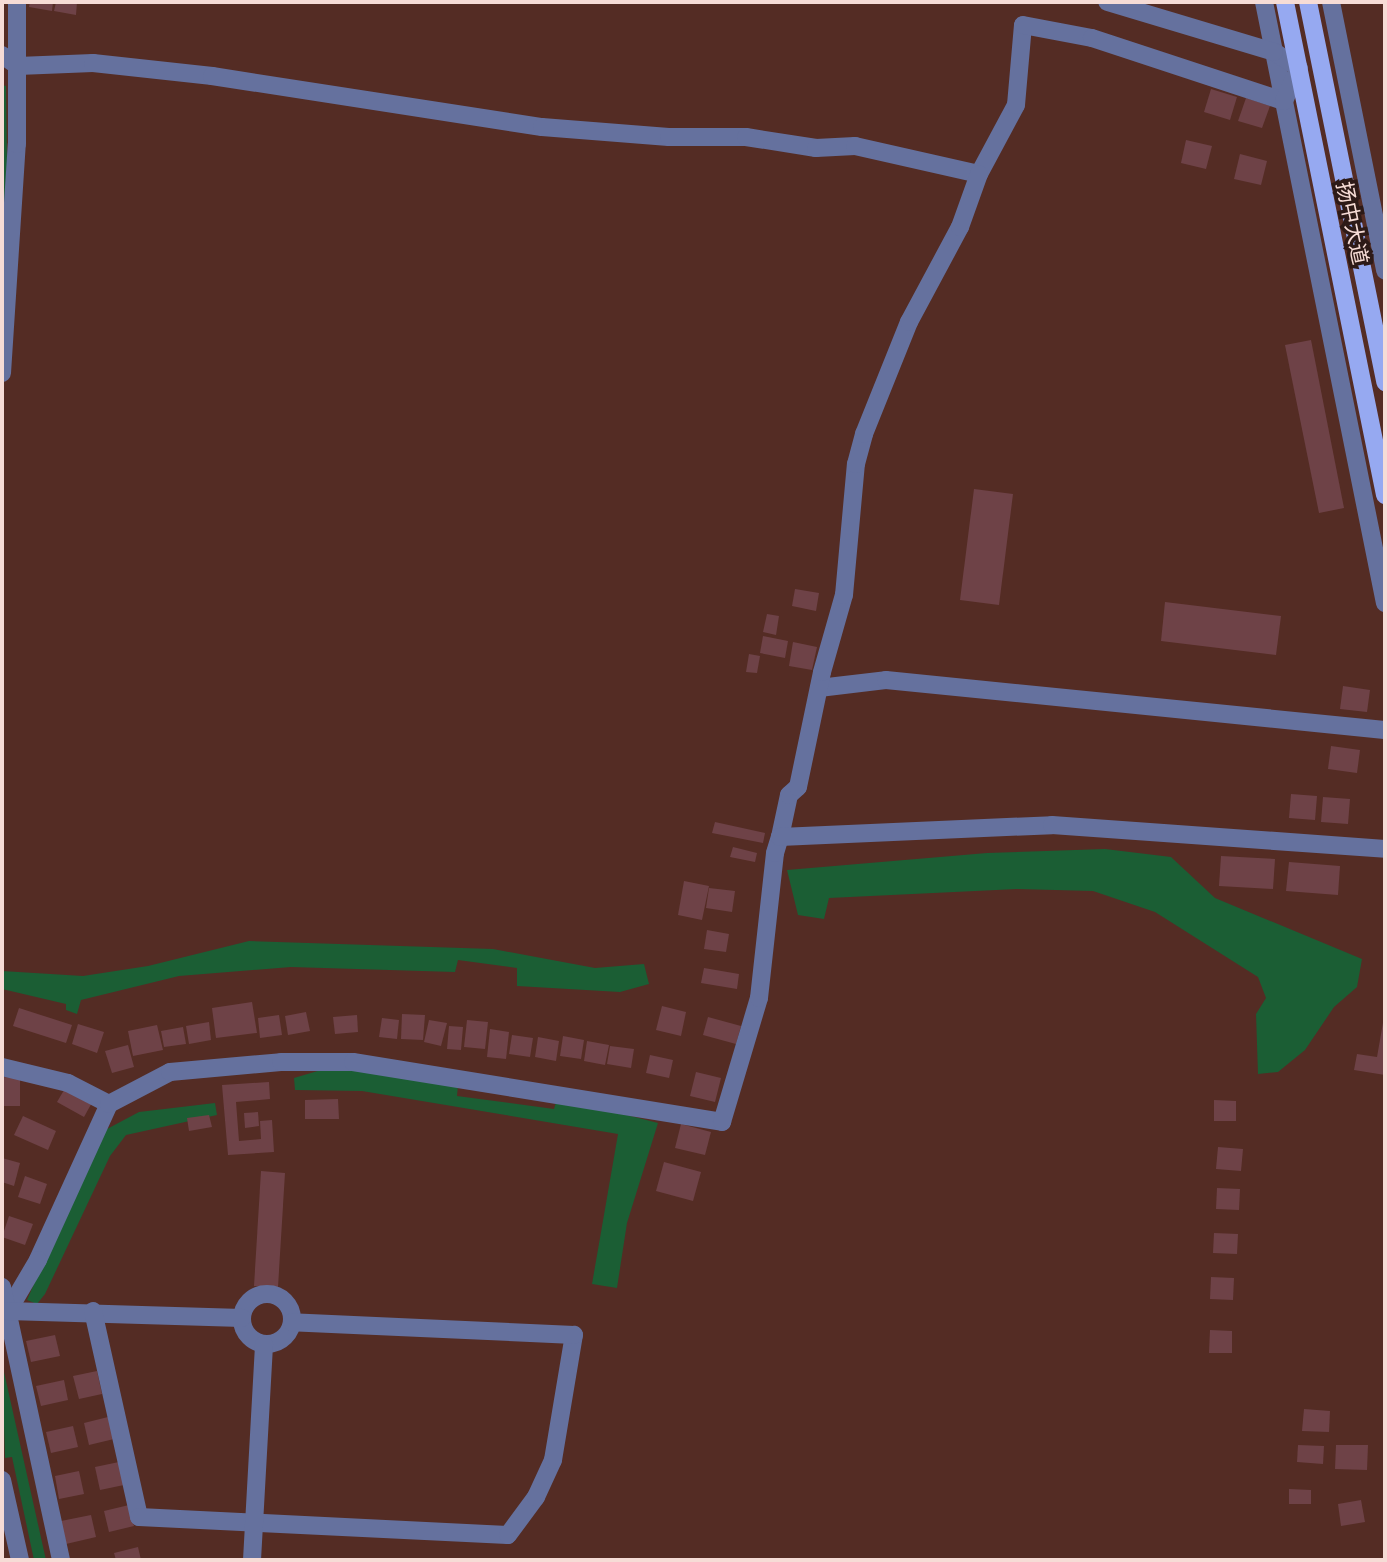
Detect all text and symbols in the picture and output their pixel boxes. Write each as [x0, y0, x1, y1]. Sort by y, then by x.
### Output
street label: 扬中大道 [1332, 179, 1374, 267]

